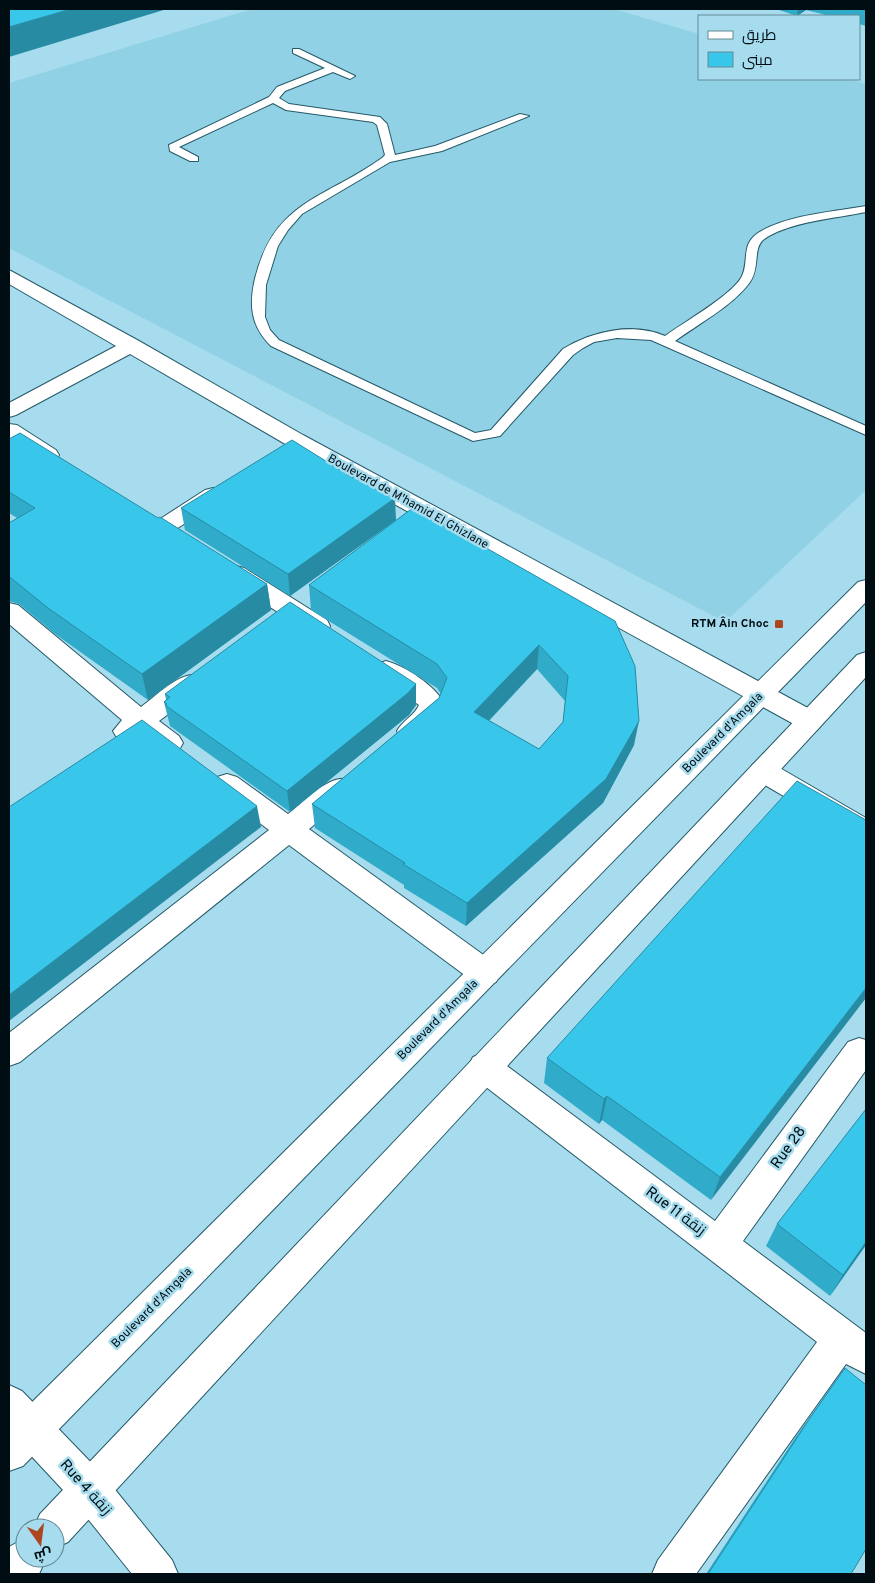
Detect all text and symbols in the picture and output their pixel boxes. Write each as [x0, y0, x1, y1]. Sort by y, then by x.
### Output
legend [698, 15, 860, 80]
text: طريق [742, 27, 776, 46]
text: مبنى [742, 52, 773, 71]
street label: Boulevard de M'hamid El Ghizlane [325, 451, 491, 553]
place label: RTM Âin Choc [691, 616, 769, 632]
marker: RTM Âin Choc [773, 618, 785, 630]
street label: Boulevard d'Amgala [679, 689, 767, 777]
street label: Boulevard d'Amgala [394, 976, 482, 1064]
street label: Rue 28 [767, 1123, 811, 1173]
street label: Rue 11 زنقة [641, 1183, 709, 1241]
street label: Boulevard d'Amgala [108, 1264, 196, 1352]
street label: Rue 4 زنقة [55, 1456, 115, 1520]
north arrow [15, 1518, 65, 1568]
text: ش [32, 1544, 54, 1566]

